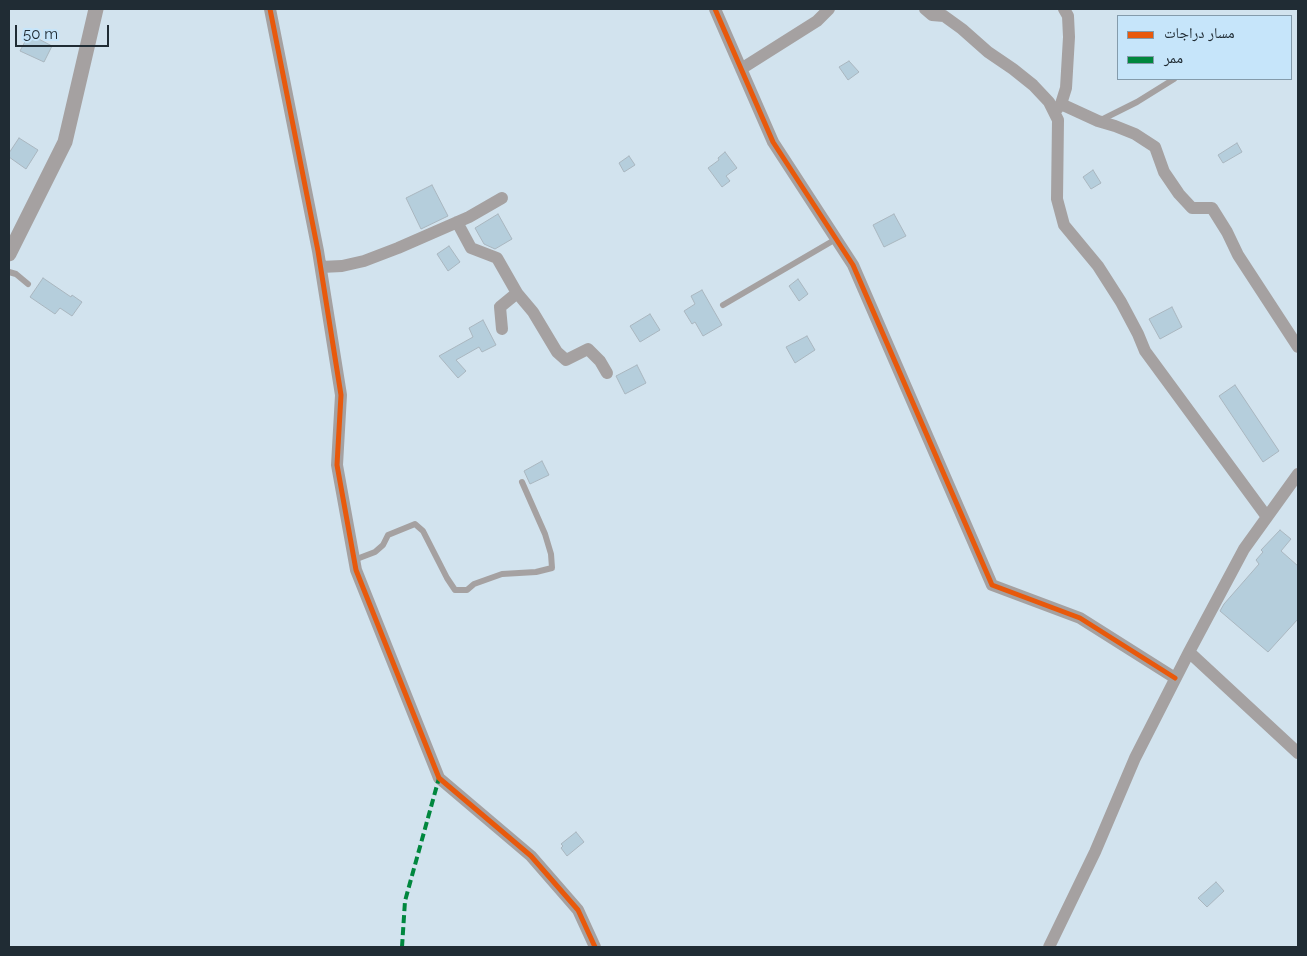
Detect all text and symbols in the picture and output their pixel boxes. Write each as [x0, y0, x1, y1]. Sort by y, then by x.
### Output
scale bar [18, 15, 111, 47]
legend [1117, 15, 1292, 80]
text: مسار دراجات [1164, 24, 1235, 42]
text: 50 m [23, 25, 58, 43]
text: ممر [1164, 49, 1183, 67]

